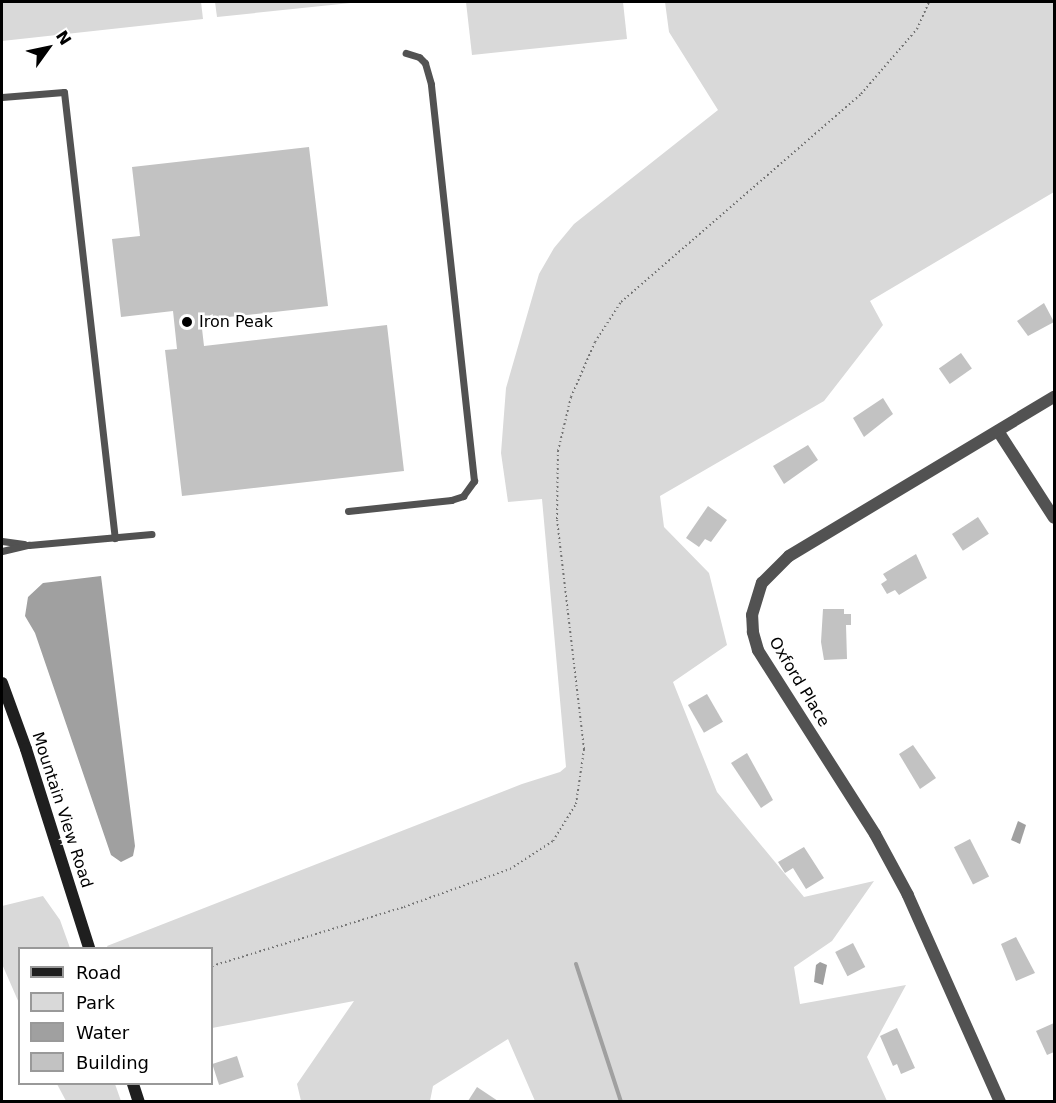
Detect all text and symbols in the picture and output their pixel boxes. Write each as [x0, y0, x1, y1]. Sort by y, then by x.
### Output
north arrow [18, 18, 78, 78]
text: N [52, 27, 75, 49]
place label: Iron Peak [199, 312, 273, 332]
marker: Iron Peak [180, 315, 194, 329]
street label: Oxford Place [765, 634, 833, 730]
street label: Mountain View Road [28, 730, 96, 890]
legend [18, 947, 213, 1085]
text: Road [76, 962, 121, 983]
text: Park [76, 992, 115, 1013]
text: Water [76, 1022, 129, 1043]
text: Building [76, 1052, 149, 1073]

